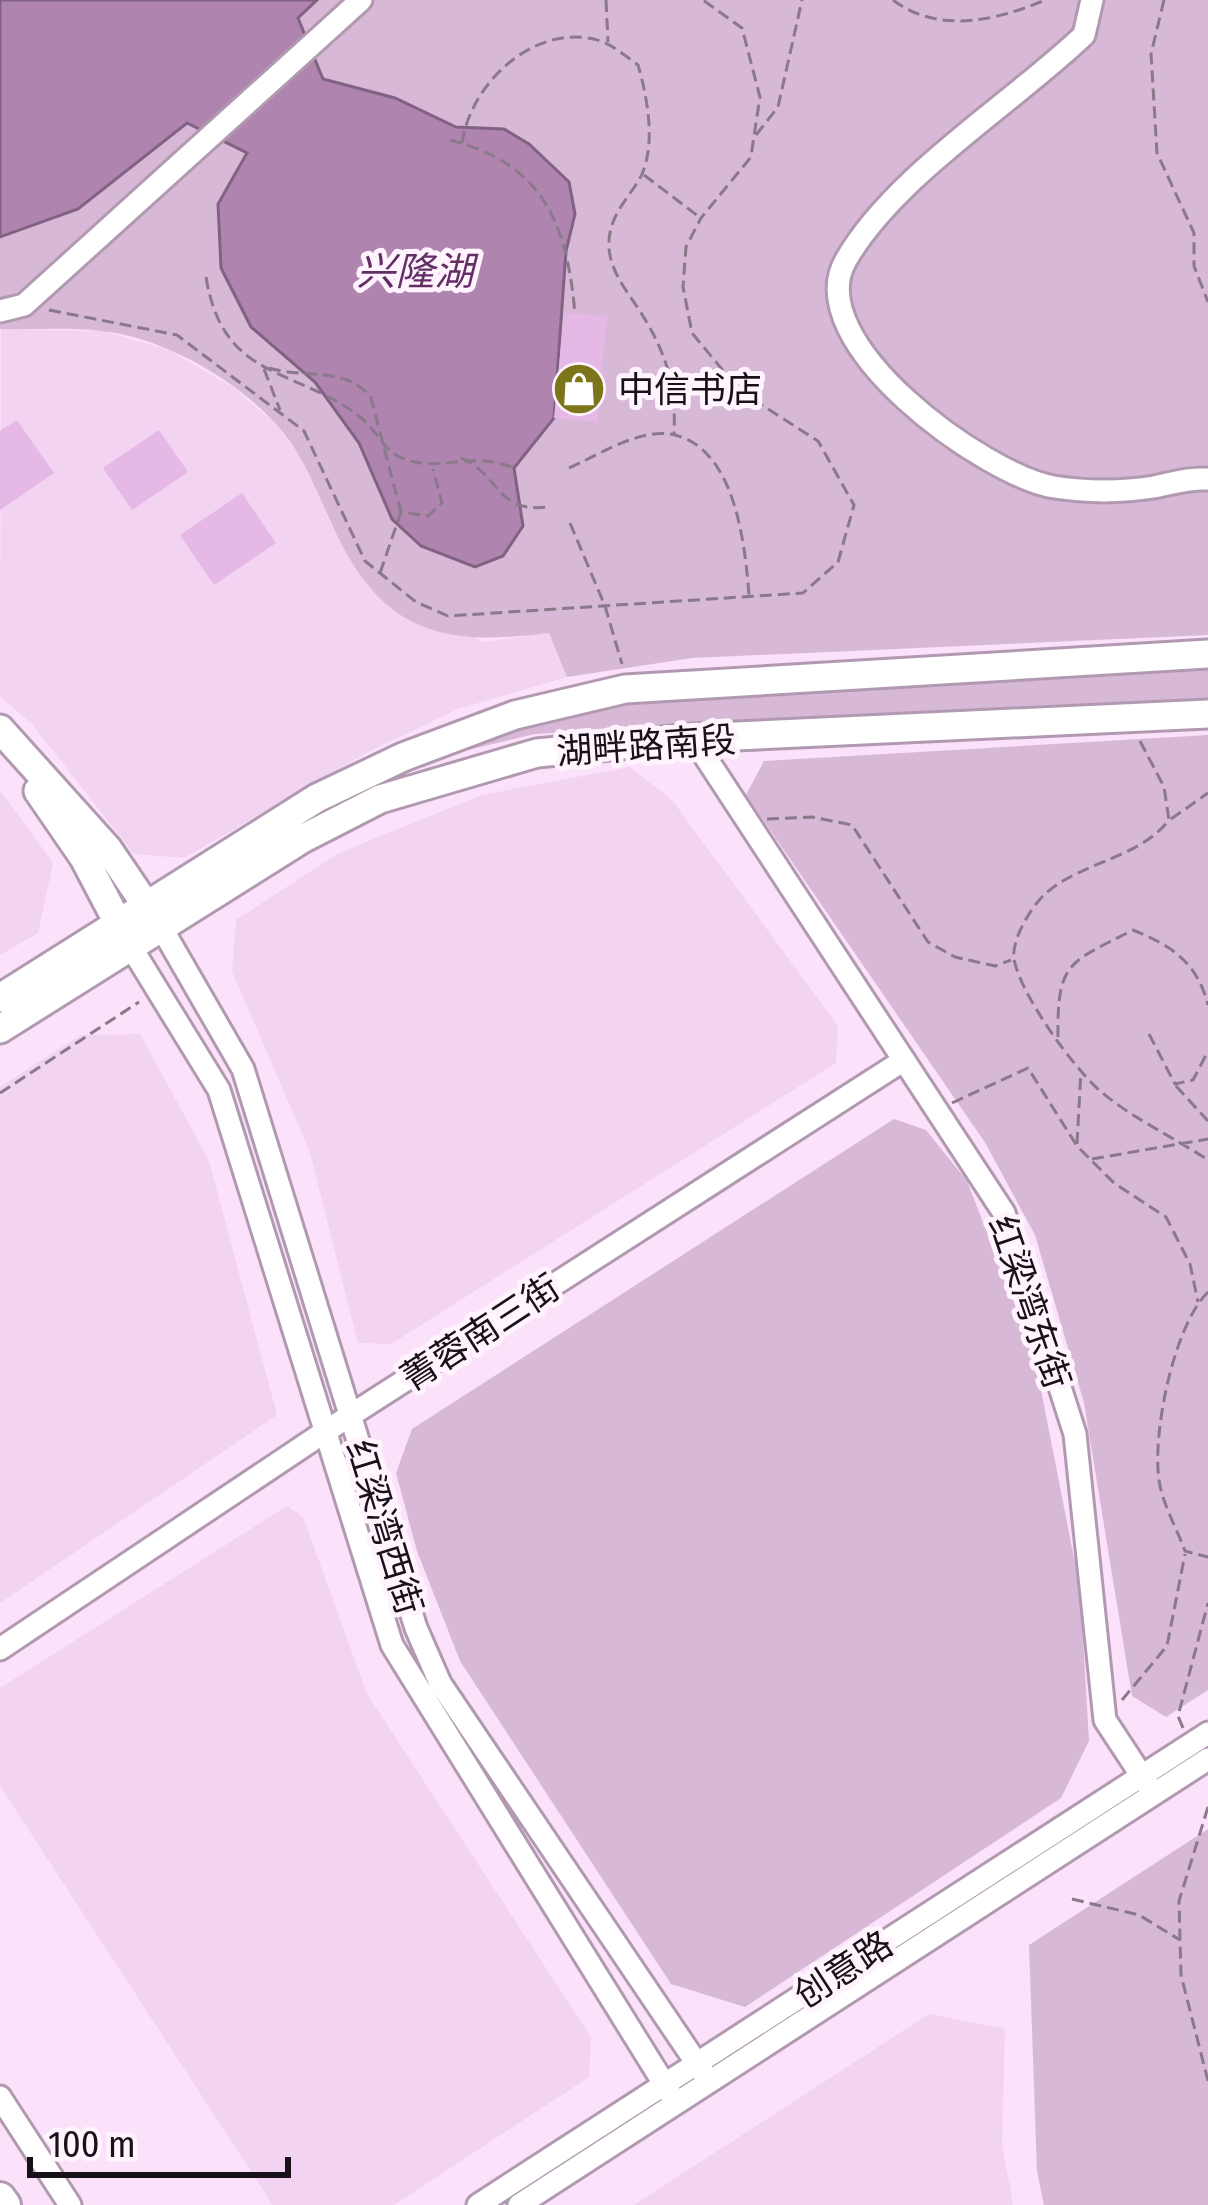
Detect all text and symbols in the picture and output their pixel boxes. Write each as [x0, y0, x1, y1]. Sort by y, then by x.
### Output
water label: 兴隆湖 [356, 249, 479, 295]
shop icon: 中信书店 [551, 361, 607, 417]
place label: 中信书店 [618, 368, 762, 412]
street label: 湖畔路南段 [555, 718, 737, 774]
street label: 红梁湾东街 [979, 1210, 1079, 1395]
street label: 菁蓉南三街 [393, 1265, 568, 1400]
street label: 红梁湾西街 [337, 1435, 431, 1620]
street label: 创意路 [786, 1922, 901, 2018]
scale bar [30, 2103, 288, 2177]
text: 100 m [48, 2123, 136, 2167]

